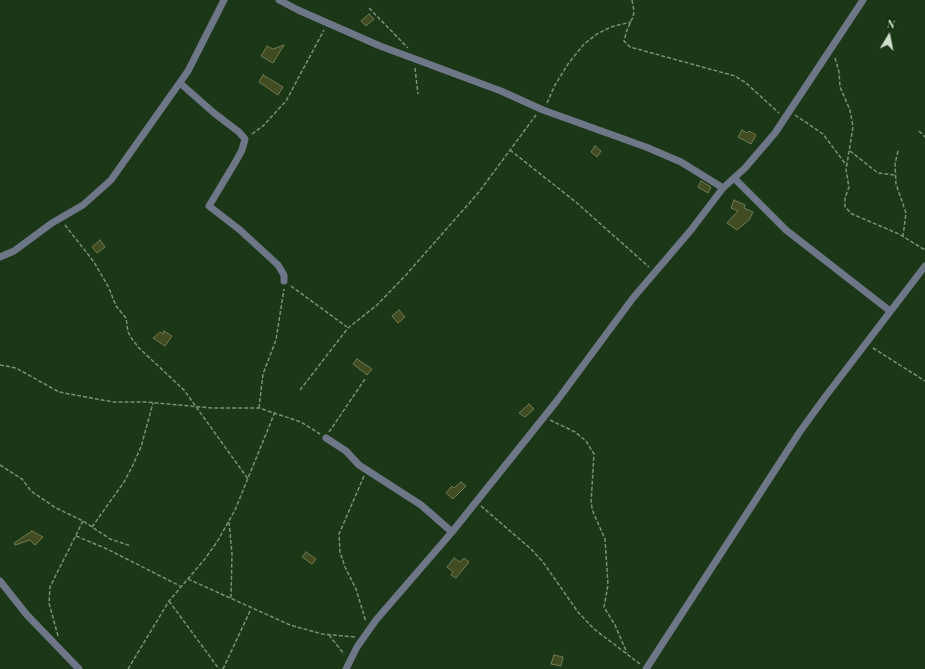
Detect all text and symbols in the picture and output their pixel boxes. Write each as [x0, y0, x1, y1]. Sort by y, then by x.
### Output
north arrow [869, 16, 909, 56]
text: N [886, 16, 896, 32]

